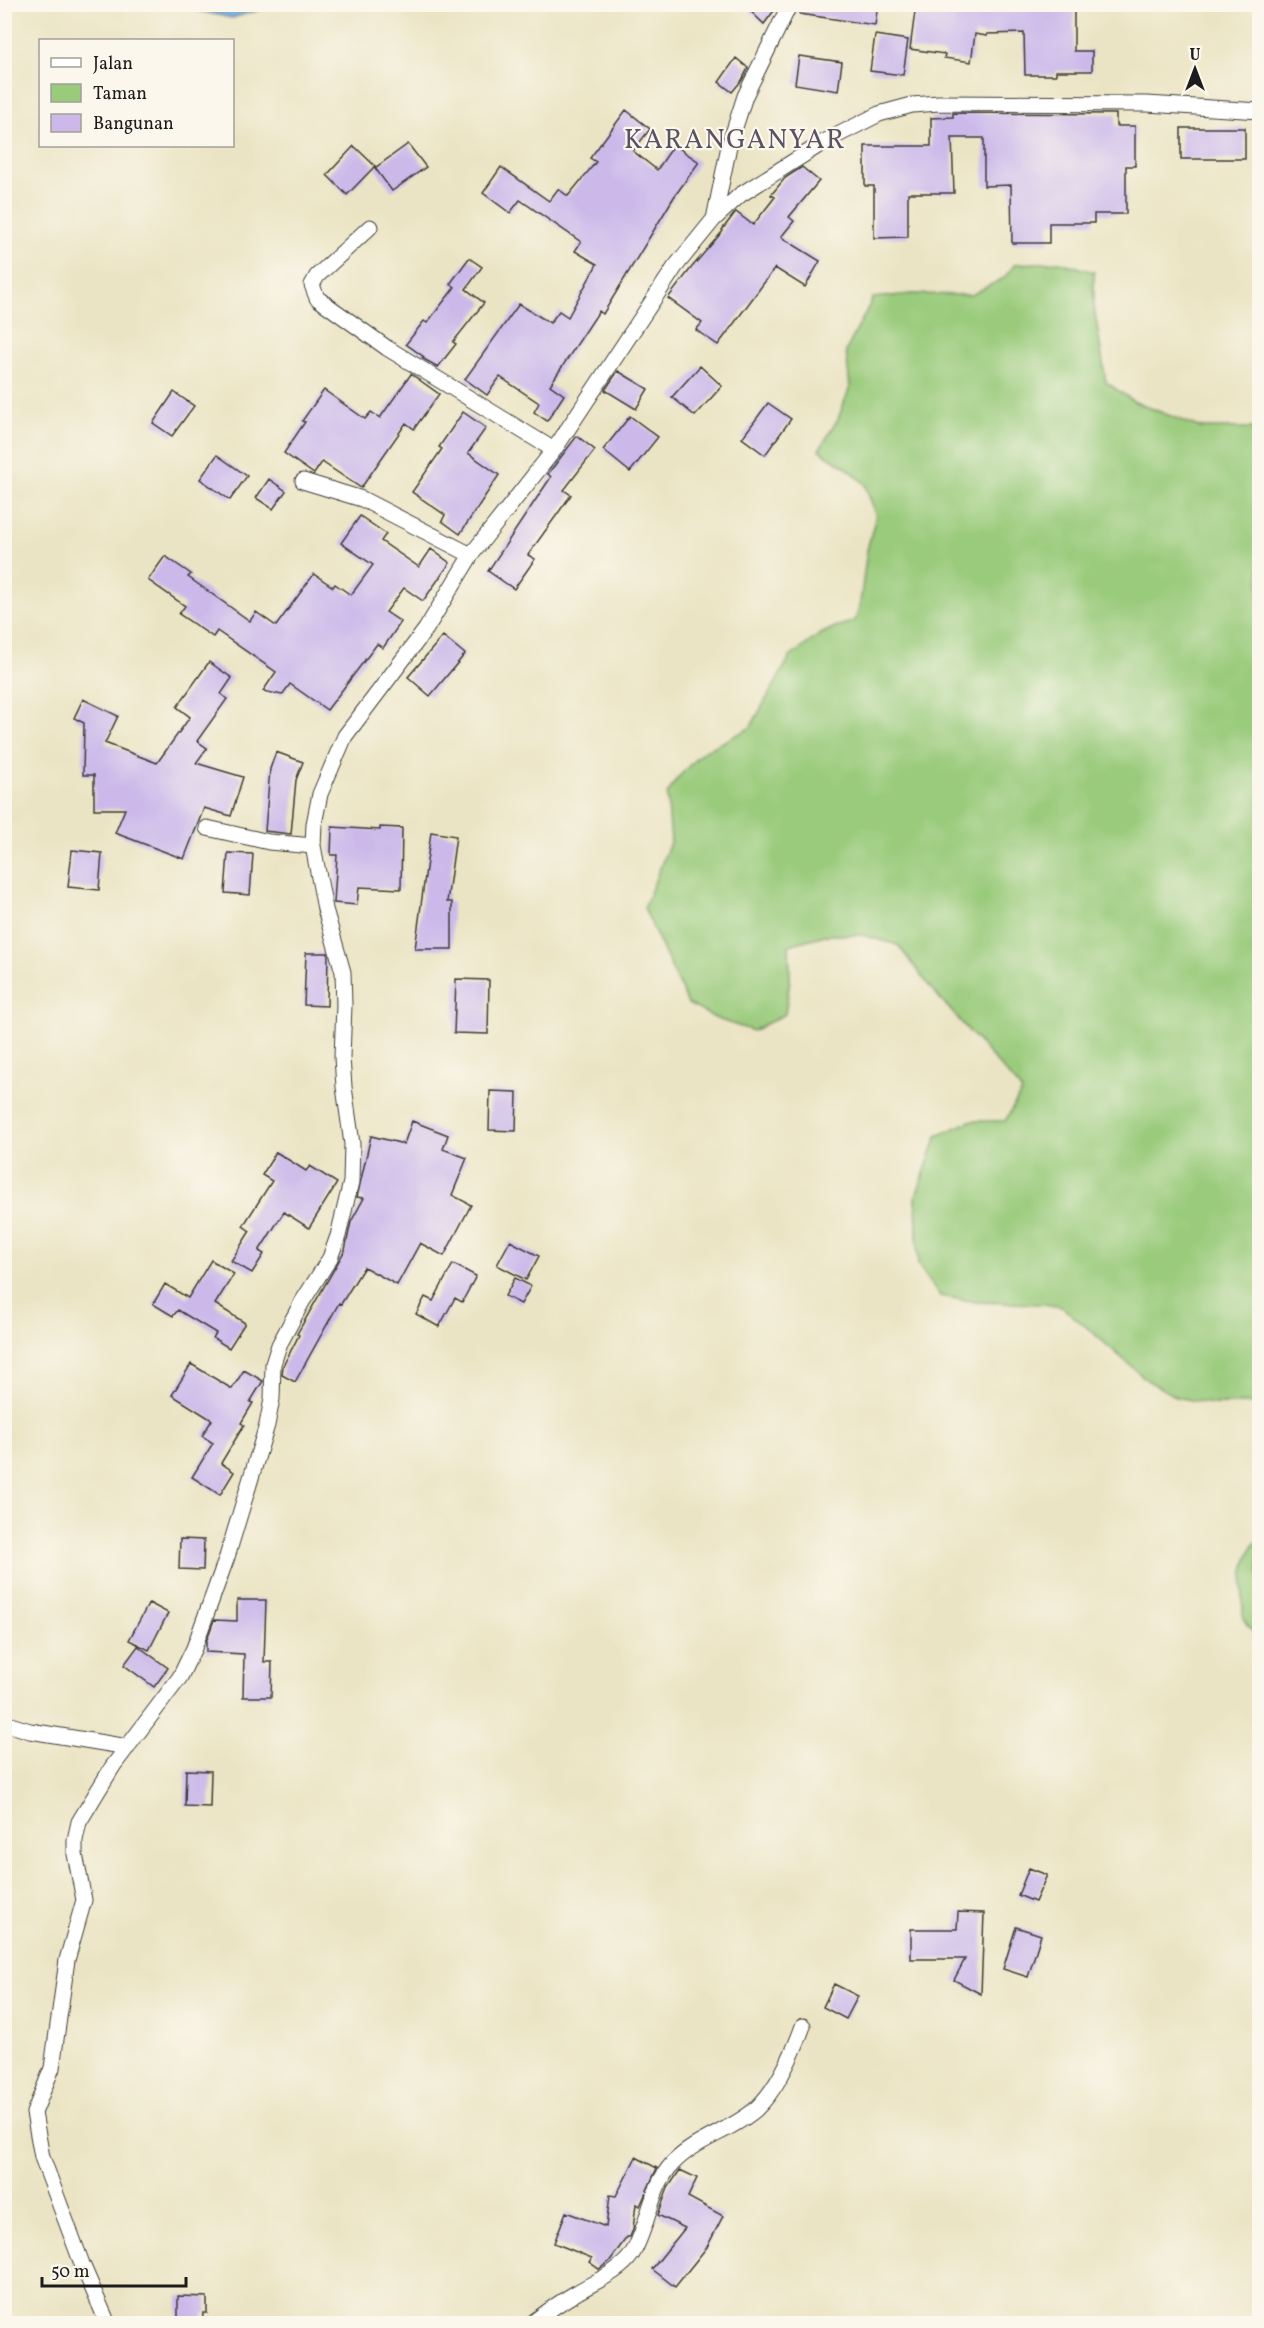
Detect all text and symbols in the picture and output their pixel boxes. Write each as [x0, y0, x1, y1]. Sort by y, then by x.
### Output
legend [39, 39, 234, 147]
north arrow [1165, 39, 1225, 99]
text: U [1190, 45, 1201, 67]
text: Jalan [93, 52, 133, 77]
text: Taman [93, 82, 147, 107]
text: Bangunan [93, 112, 174, 137]
district label: KARANGANYAR [624, 122, 846, 160]
scale bar [42, 2250, 186, 2288]
text: 50 m [51, 2260, 90, 2285]

